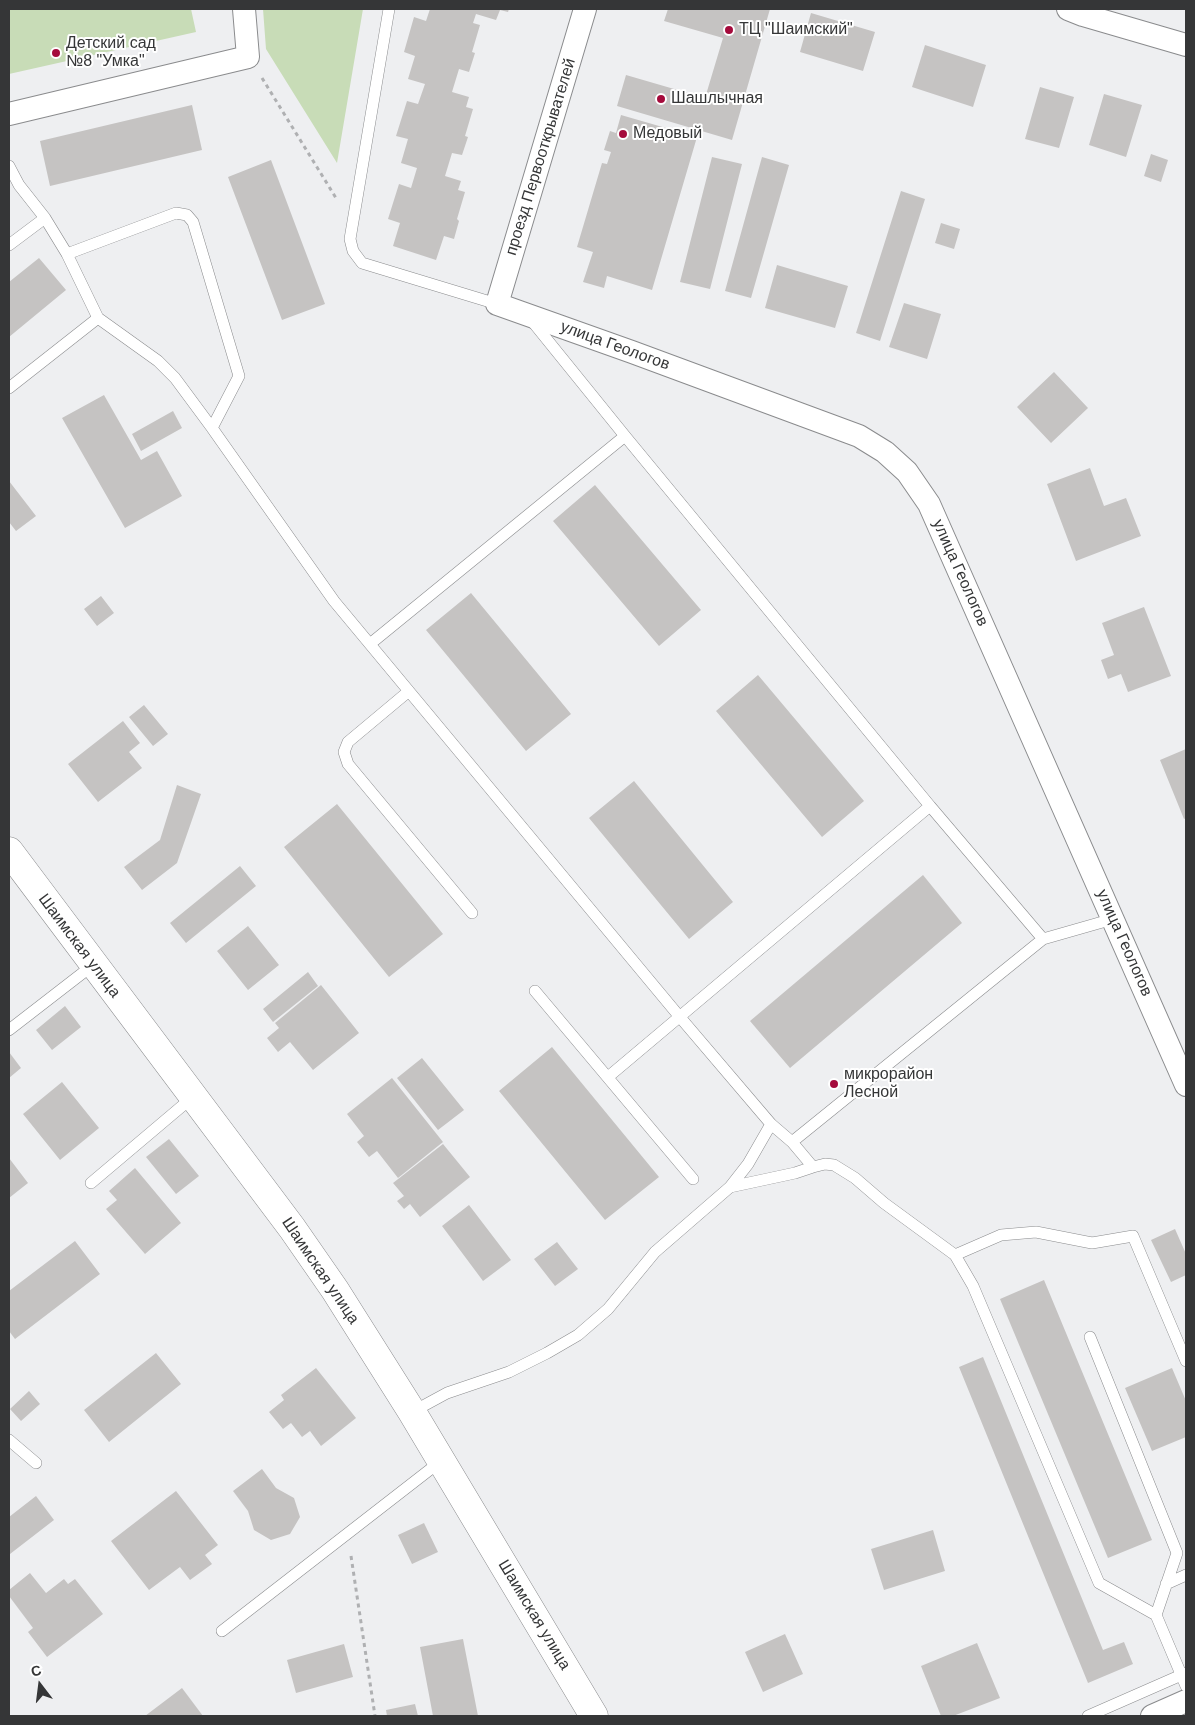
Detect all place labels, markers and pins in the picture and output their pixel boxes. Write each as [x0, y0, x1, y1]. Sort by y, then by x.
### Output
place label: ТЦ "Шаимский" [739, 20, 853, 40]
marker: ТЦ "Шаимский" [723, 24, 735, 36]
place label: Детский сад №8 "Умка" [66, 34, 156, 72]
marker: Детский сад №8 "Умка" [50, 47, 62, 59]
place label: Шашлычная [671, 89, 763, 109]
marker: Шашлычная [655, 93, 667, 105]
place label: Медовый [633, 124, 702, 144]
marker: Медовый [617, 128, 629, 140]
place label: микрорайон Лесной [844, 1065, 933, 1103]
marker: микрорайон Лесной [828, 1078, 840, 1090]

